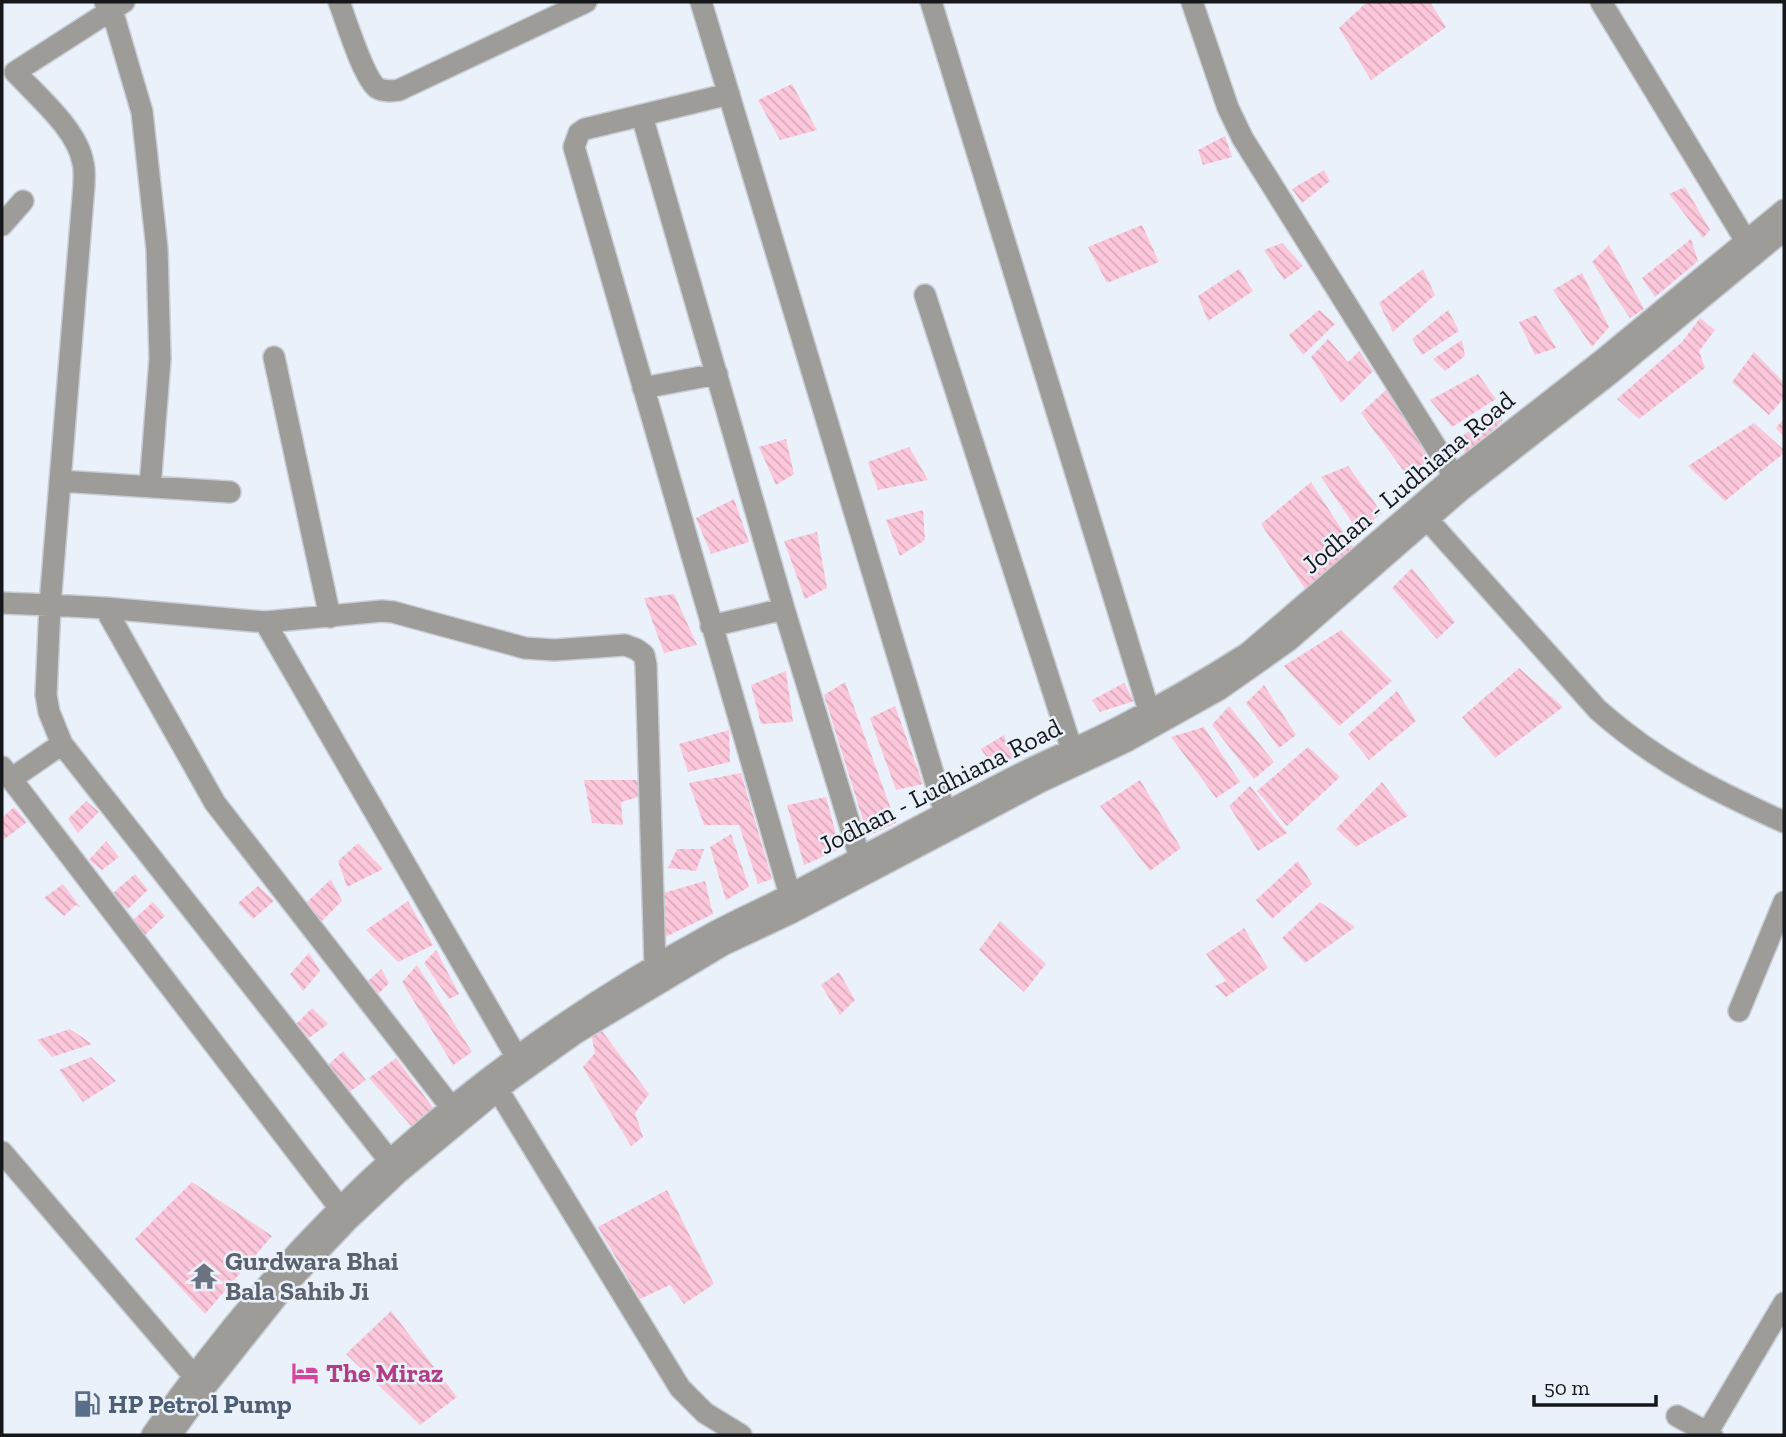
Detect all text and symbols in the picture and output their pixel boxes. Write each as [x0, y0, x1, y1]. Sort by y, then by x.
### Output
street label: Jodhan - Ludhiana Road [1295, 384, 1521, 580]
street label: Jodhan - Ludhiana Road [813, 711, 1067, 861]
place label: Gurdwara Bhai Bala Sahib Ji [225, 1245, 399, 1307]
temple icon: Gurdwara Bhai Bala Sahib Ji [189, 1261, 219, 1291]
place label: The Miraz [326, 1357, 443, 1389]
hotel icon: The Miraz [290, 1358, 320, 1388]
scale bar [1534, 1364, 1656, 1408]
text: 50 m [1544, 1375, 1590, 1400]
place label: HP Petrol Pump [108, 1388, 292, 1420]
fuel station icon: HP Petrol Pump [72, 1389, 102, 1419]

